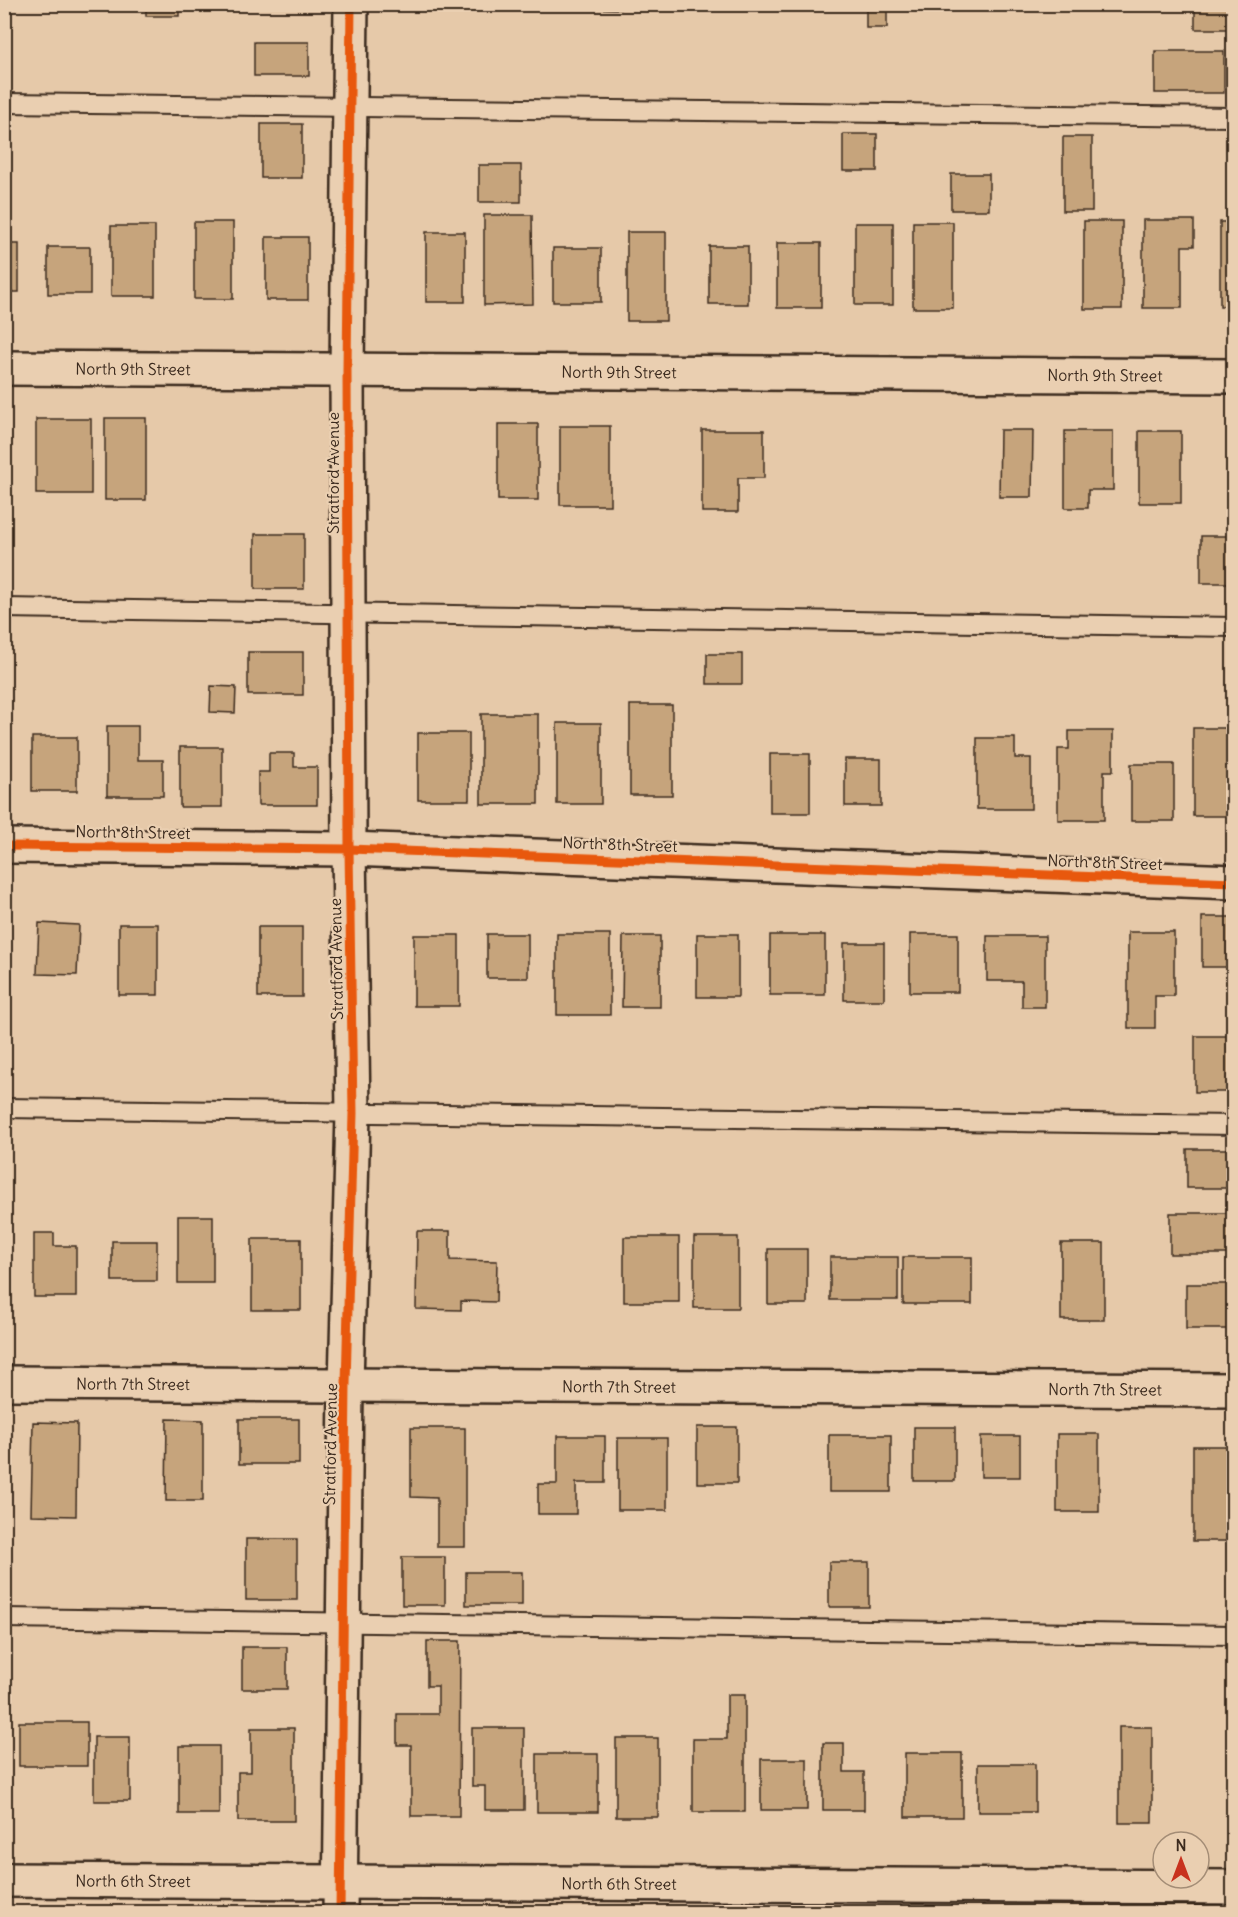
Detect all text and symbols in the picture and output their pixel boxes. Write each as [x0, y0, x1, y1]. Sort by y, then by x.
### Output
street label: North 9th Street [75, 358, 191, 379]
street label: North 9th Street [561, 362, 677, 382]
street label: North 9th Street [1047, 365, 1163, 386]
street label: Stratford Avenue [323, 412, 343, 534]
street label: North 8th Street [75, 821, 191, 843]
street label: North 8th Street [562, 832, 679, 856]
street label: North 8th Street [1047, 850, 1164, 874]
street label: Stratford Avenue [325, 898, 347, 1020]
street label: North 7th Street [76, 1373, 191, 1394]
street label: North 7th Street [562, 1376, 677, 1397]
street label: North 7th Street [1048, 1379, 1163, 1400]
street label: Stratford Avenue [319, 1383, 341, 1505]
north arrow [1151, 1830, 1211, 1890]
text: N [1175, 1835, 1187, 1855]
street label: North 6th Street [75, 1870, 191, 1891]
street label: North 6th Street [561, 1873, 677, 1894]

